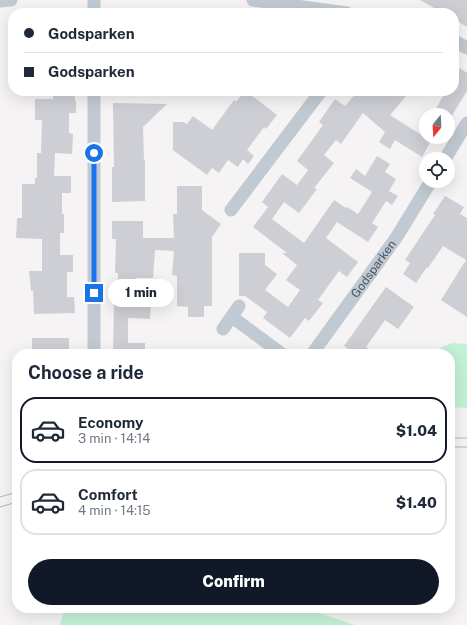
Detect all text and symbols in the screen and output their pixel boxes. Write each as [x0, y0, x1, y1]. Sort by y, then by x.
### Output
text: Godsparken [48, 25, 135, 42]
text: Godsparken [48, 63, 135, 80]
north arrow [419, 108, 455, 144]
map controls [419, 108, 455, 188]
route start [85, 144, 103, 162]
button: locate [419, 152, 455, 188]
street label: Godsparken [348, 237, 399, 300]
callout: 1 min [108, 279, 174, 307]
route end [85, 284, 103, 302]
text: 1 min [125, 285, 157, 300]
text: Choose a ride [28, 362, 144, 383]
icon: car [30, 412, 66, 448]
text: Economy [78, 414, 143, 431]
text: $1.04 [396, 422, 437, 439]
text: 3 min · 14:14 [78, 431, 150, 446]
icon: car [30, 484, 66, 520]
text: Comfort [78, 486, 138, 503]
text: $1.40 [396, 494, 437, 511]
text: 4 min · 14:15 [78, 503, 151, 518]
button: Confirm [28, 559, 439, 605]

